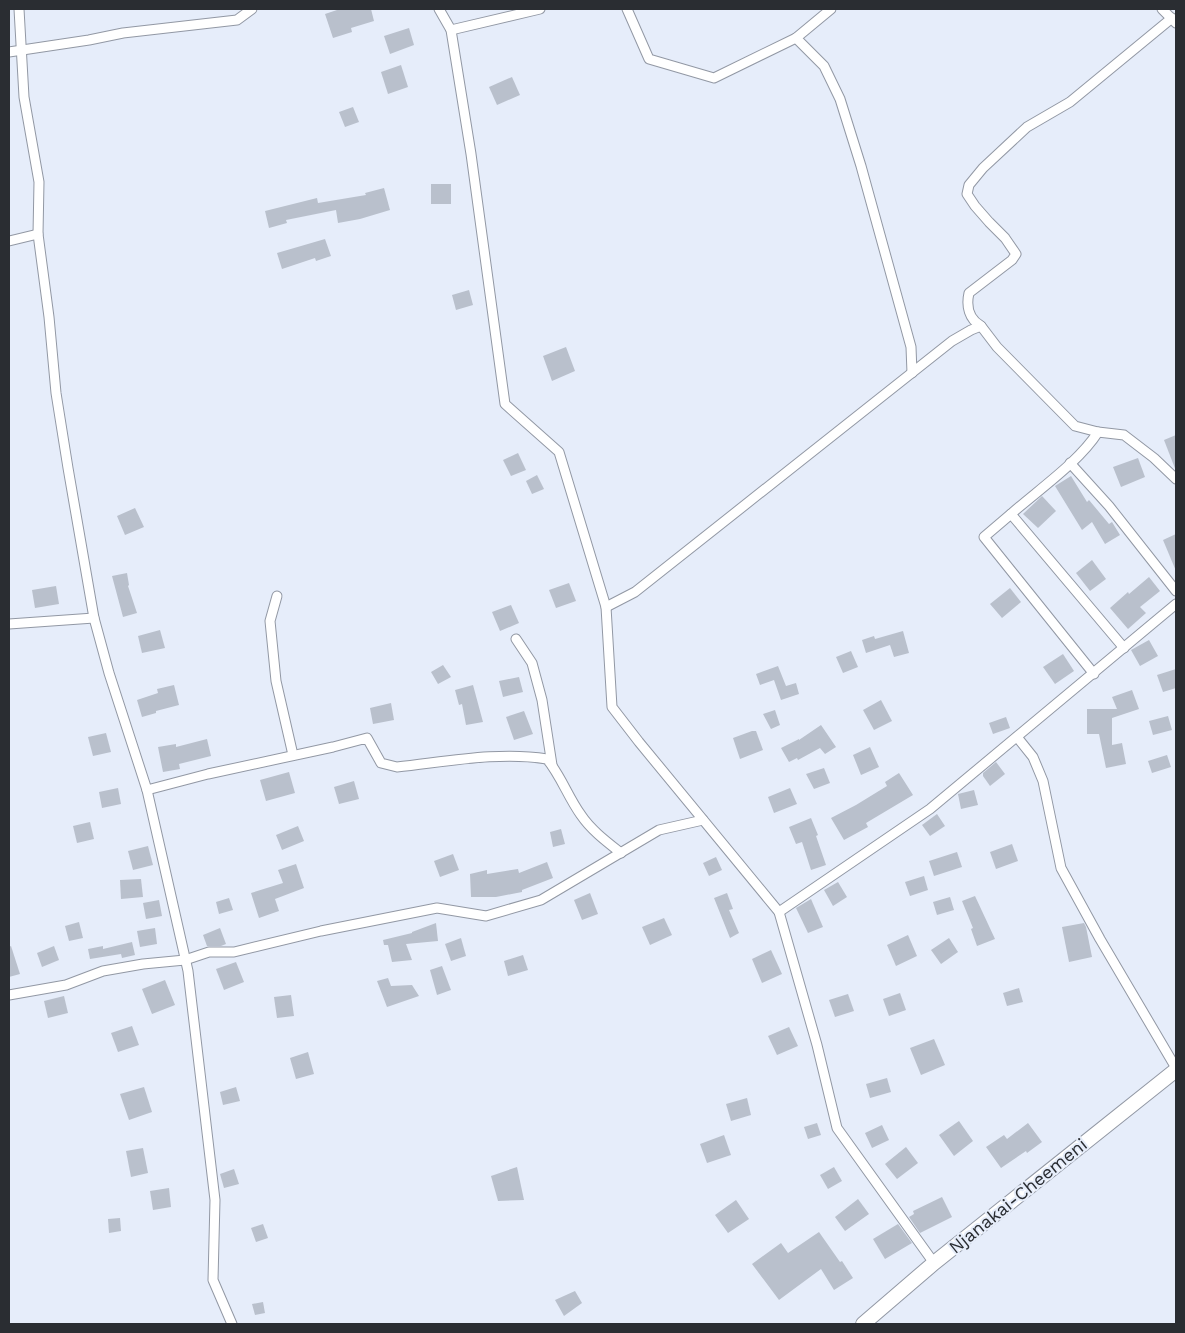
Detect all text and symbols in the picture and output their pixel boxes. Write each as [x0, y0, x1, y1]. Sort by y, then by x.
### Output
street label: Njanakai-Cheemeni [944, 1134, 1091, 1258]

